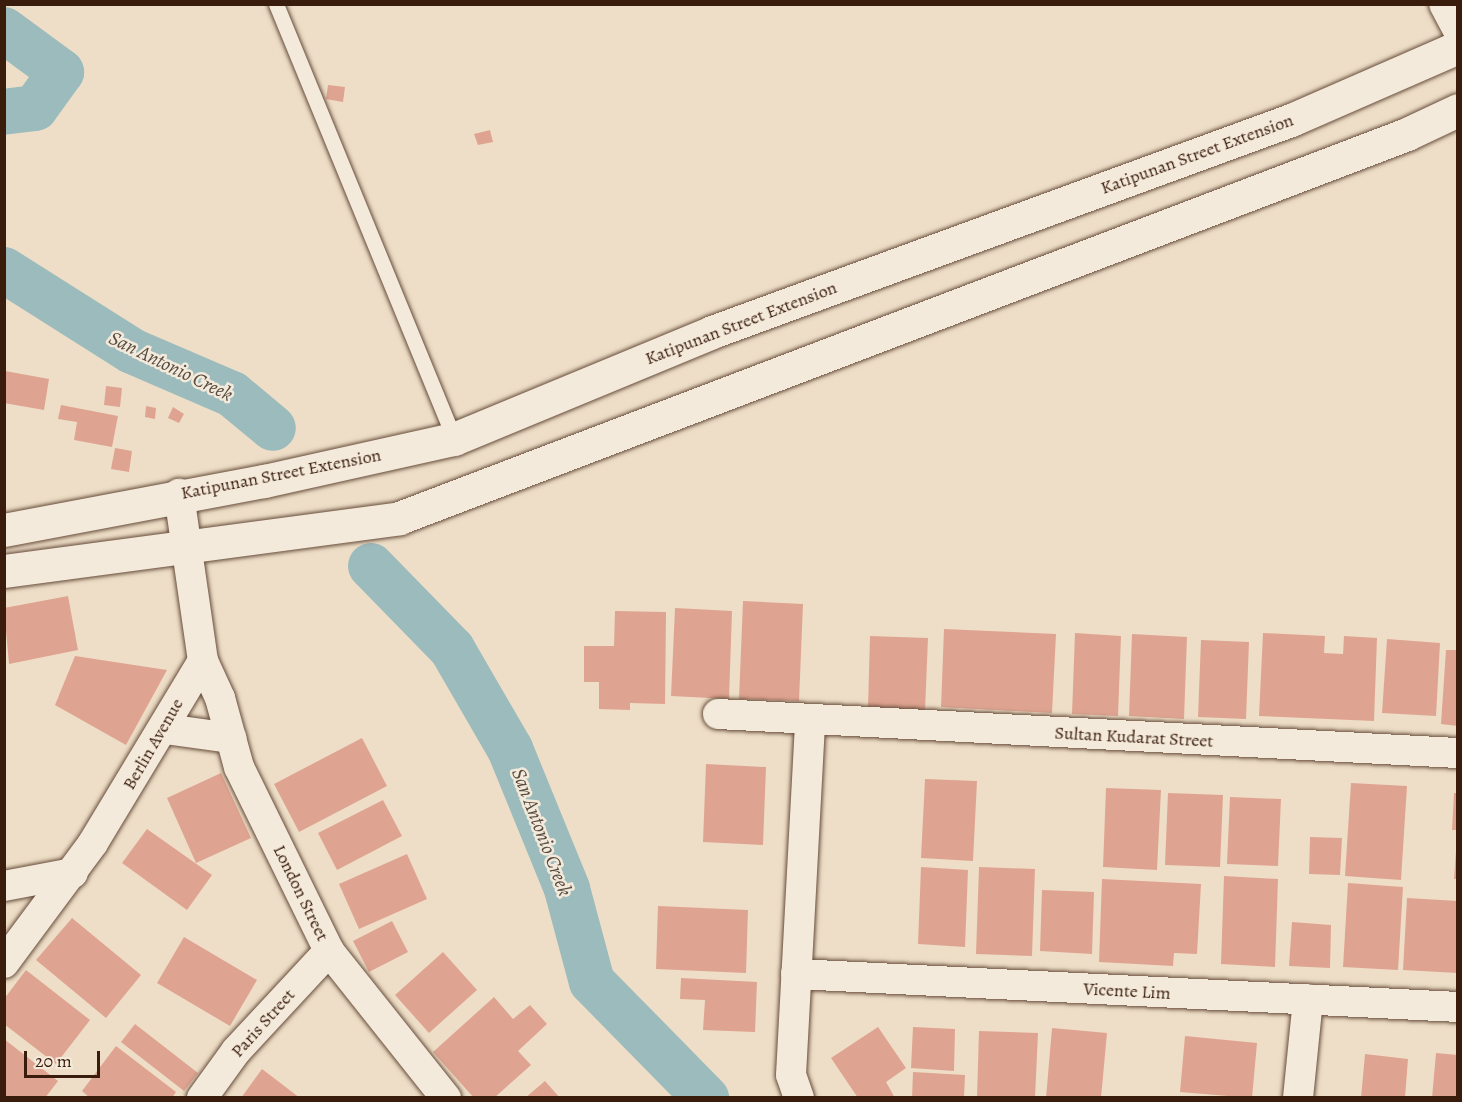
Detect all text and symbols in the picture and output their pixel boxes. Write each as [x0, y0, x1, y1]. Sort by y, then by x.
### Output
street label: Katipunan Street Extension [1098, 109, 1296, 199]
street label: Katipunan Street Extension [642, 276, 840, 370]
water label: San Antonio Creek [105, 326, 237, 406]
street label: Katipunan Street Extension [179, 444, 383, 504]
street label: Berlin Avenue [118, 694, 188, 794]
street label: Sultan Kudarat Street [1054, 722, 1214, 752]
water label: San Antonio Creek [507, 765, 577, 899]
street label: London Street [268, 841, 334, 945]
street label: Vicente Lim [1083, 978, 1171, 1004]
street label: Paris Street [227, 984, 299, 1062]
scale bar [27, 1039, 104, 1077]
text: 20 m [35, 1049, 72, 1073]

